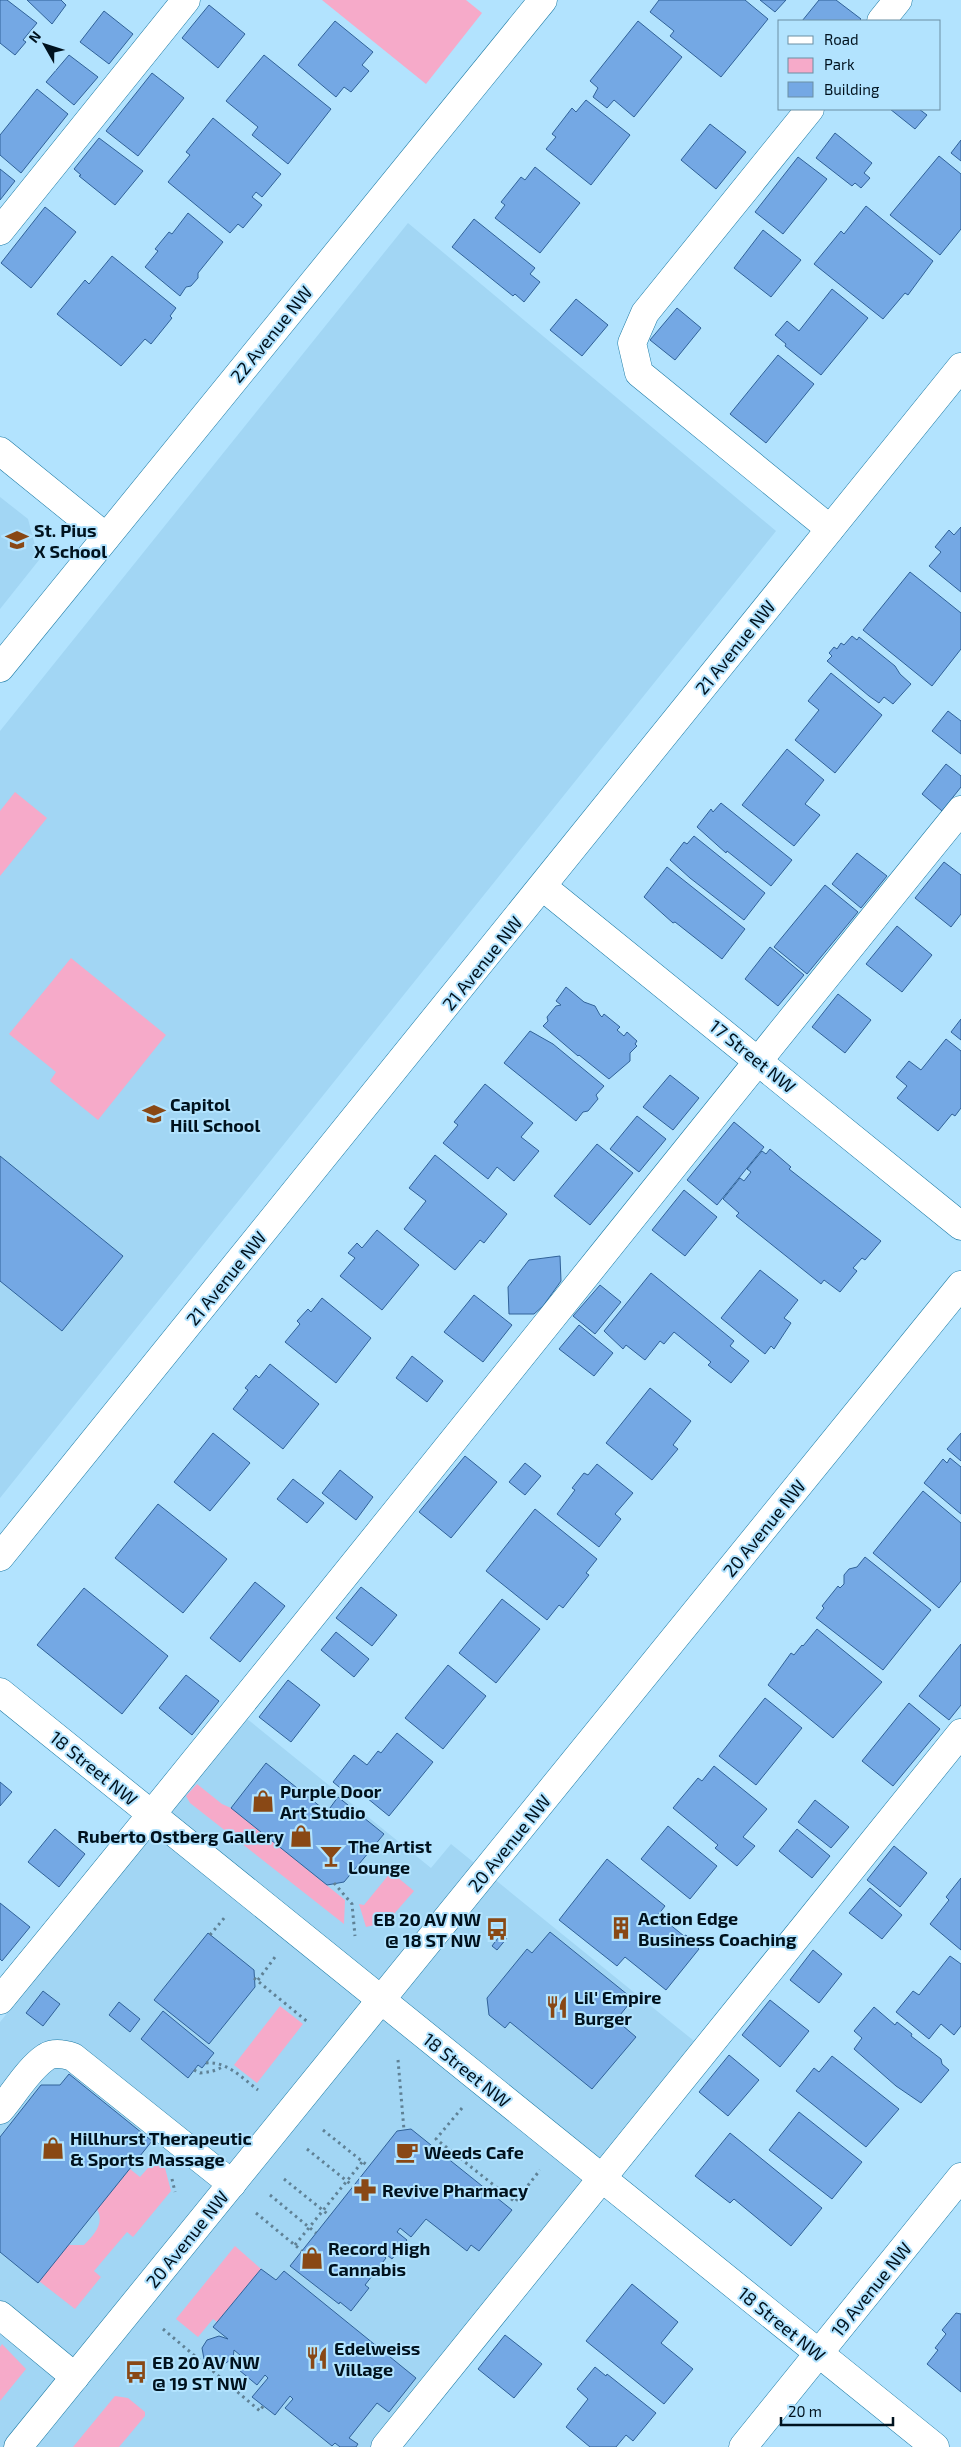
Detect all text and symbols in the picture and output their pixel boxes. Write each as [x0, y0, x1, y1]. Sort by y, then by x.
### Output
north arrow [20, 20, 70, 70]
legend [778, 20, 941, 110]
text: N [25, 27, 44, 46]
text: Road [824, 30, 859, 48]
text: Park [824, 55, 855, 73]
text: Building [824, 80, 880, 98]
street label: 22 Avenue NW [225, 281, 317, 387]
place label: St. Pius X School [34, 519, 107, 562]
school or university icon: St. Pius X School [4, 527, 30, 553]
street label: 21 Avenue NW [690, 595, 780, 699]
street label: 21 Avenue NW [437, 911, 527, 1015]
street label: 17 Street NW [706, 1015, 800, 1097]
place label: Capitol Hill School [170, 1093, 260, 1136]
school or university icon: Capitol Hill School [141, 1101, 167, 1127]
street label: 21 Avenue NW [181, 1226, 271, 1330]
street label: 20 Avenue NW [718, 1475, 810, 1581]
street label: 18 Street NW [46, 1726, 142, 1810]
place label: Purple Door Art Studio [280, 1780, 382, 1823]
shop icon: Purple Door Art Studio [250, 1788, 276, 1814]
street label: 20 Avenue NW [463, 1790, 555, 1896]
shop icon: Ruberto Ostberg Gallery [288, 1823, 314, 1849]
place label: Ruberto Ostberg Gallery [77, 1825, 285, 1847]
place label: The Artist Lounge [348, 1835, 433, 1878]
bar icon: The Artist Lounge [318, 1843, 344, 1869]
place label: Action Edge Business Coaching [638, 1907, 797, 1950]
place label: EB 20 AV NW @ 18 ST NW [373, 1908, 481, 1951]
building icon: Action Edge Business Coaching [608, 1915, 634, 1941]
bus stop icon: EB 20 AV NW @ 18 ST NW [484, 1916, 510, 1942]
place label: Lil' Empire Burger [574, 1986, 661, 2029]
restaurant icon: Lil' Empire Burger [544, 1994, 570, 2020]
street label: 18 Street NW [419, 2028, 515, 2112]
place label: Hillhurst Therapeutic & Sports Massage [70, 2127, 252, 2170]
shop icon: Hillhurst Therapeutic & Sports Massage [40, 2135, 66, 2161]
cafe icon: Weeds Cafe [394, 2139, 420, 2165]
place label: Weeds Cafe [424, 2141, 524, 2163]
pharmacy icon: Revive Pharmacy [352, 2177, 378, 2203]
place label: Revive Pharmacy [382, 2179, 529, 2201]
street label: 20 Avenue NW [141, 2186, 233, 2292]
place label: Record High Cannabis [328, 2237, 430, 2280]
street label: 19 Avenue NW [826, 2237, 916, 2341]
shop icon: Record High Cannabis [299, 2245, 325, 2271]
street label: 18 Street NW [734, 2282, 830, 2366]
place label: Edelweiss Village [334, 2337, 420, 2380]
restaurant icon: Edelweiss Village [304, 2345, 330, 2371]
place label: EB 20 AV NW @ 19 ST NW [152, 2351, 260, 2394]
bus stop icon: EB 20 AV NW @ 19 ST NW [123, 2359, 149, 2385]
scale bar [781, 2394, 894, 2426]
text: 20 m [788, 2402, 822, 2420]

